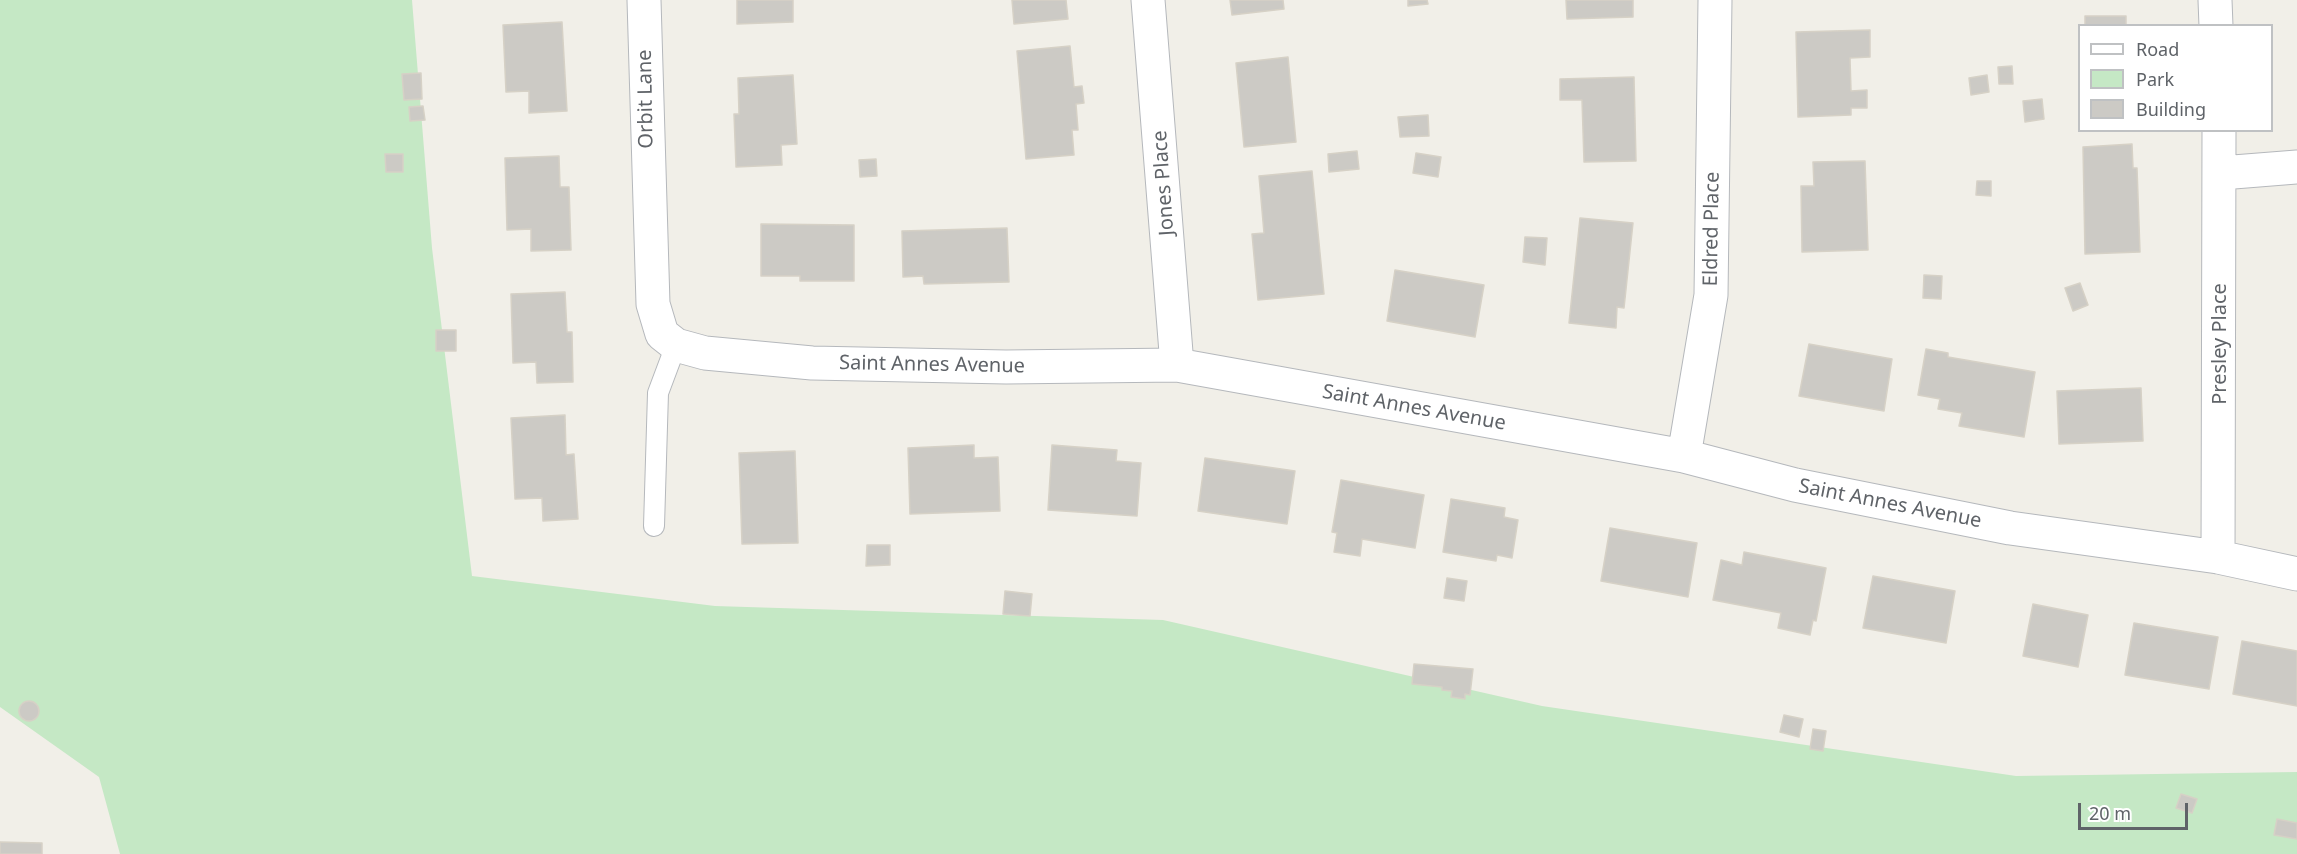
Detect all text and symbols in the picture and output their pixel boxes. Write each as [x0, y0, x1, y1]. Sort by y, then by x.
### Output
legend [2078, 24, 2273, 132]
text: Road [2136, 37, 2179, 61]
street label: Orbit Lane [633, 49, 659, 149]
text: Park [2136, 67, 2174, 91]
text: Building [2136, 97, 2206, 121]
street label: Jones Place [1148, 130, 1180, 236]
street label: Eldred Place [1699, 172, 1725, 286]
street label: Presley Place [2208, 283, 2232, 405]
street label: Saint Annes Avenue [839, 351, 1025, 379]
street label: Saint Annes Avenue [1320, 380, 1508, 436]
street label: Saint Annes Avenue [1796, 474, 1984, 534]
scale bar [2081, 791, 2190, 829]
text: 20 m [2089, 801, 2131, 825]

